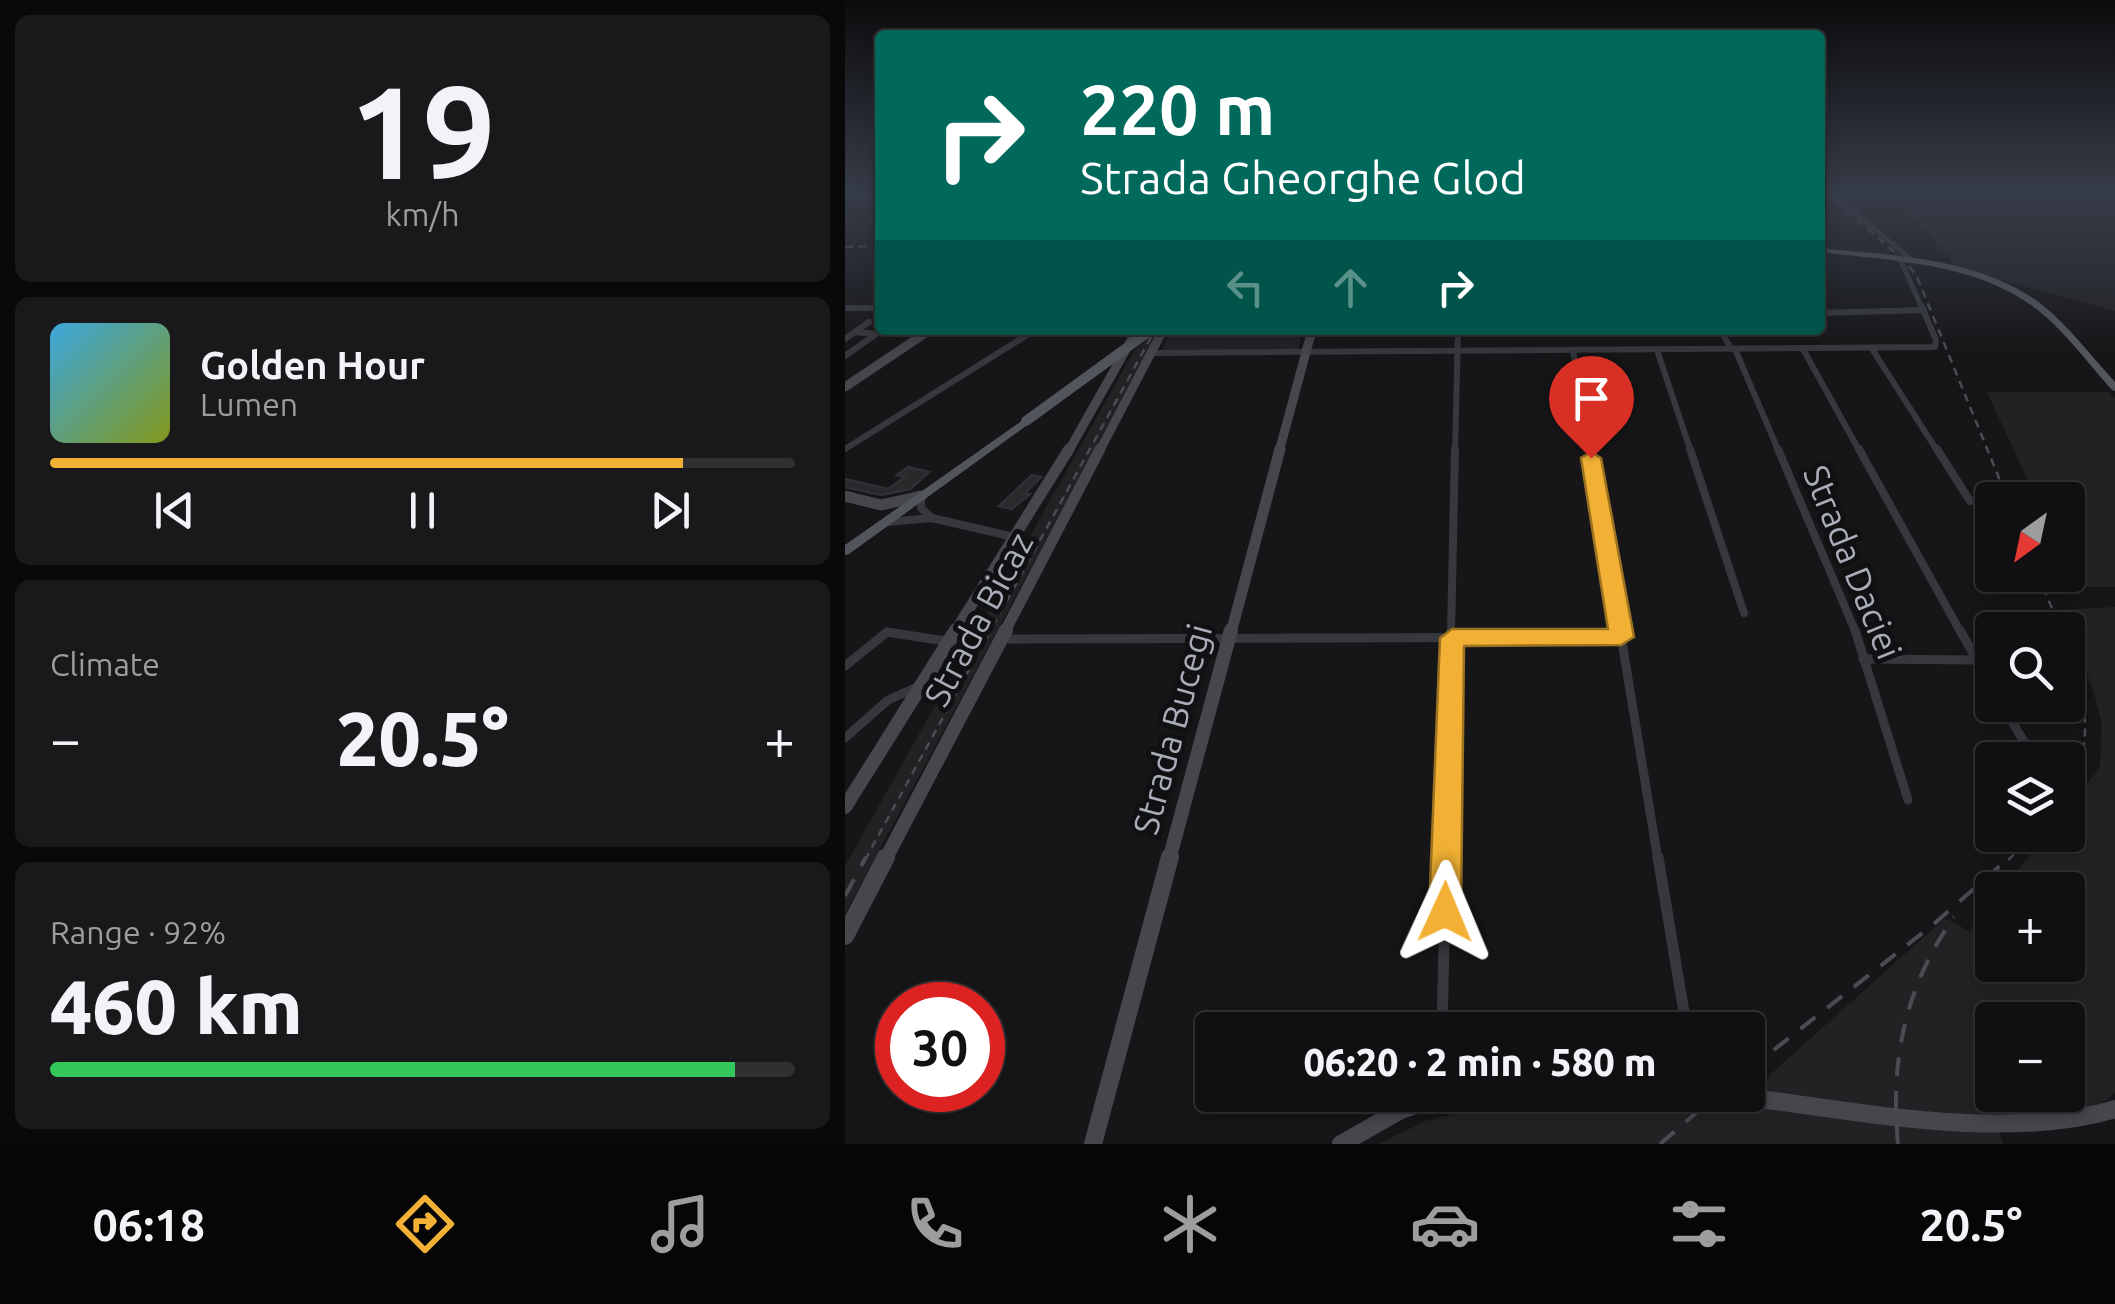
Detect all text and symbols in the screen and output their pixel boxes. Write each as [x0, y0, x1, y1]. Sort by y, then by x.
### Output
text: 19 [349, 58, 496, 204]
icon: right [915, 70, 1045, 200]
text: 220 m [1080, 70, 1275, 148]
text: Strada Gheorghe Glod [1080, 152, 1526, 203]
text: km/h [386, 196, 459, 232]
icon: left [1218, 260, 1273, 315]
icon: ahead [1323, 260, 1378, 315]
icon: right [1428, 260, 1483, 315]
text: Golden Hour [200, 344, 425, 386]
pin [1549, 356, 1634, 459]
icon: arrive [1564, 371, 1619, 426]
text: Lumen [200, 386, 298, 422]
street label: Strada Daciei [1796, 459, 1910, 665]
north arrow [1975, 482, 2085, 592]
map controls [1975, 482, 2085, 1112]
icon: previous [147, 483, 202, 538]
icon: pause [395, 483, 450, 538]
icon: next [643, 483, 698, 538]
street label: Strada Bicaz [916, 525, 1040, 713]
button: search [1975, 612, 2085, 722]
street label: Strada Bucegi [1125, 619, 1219, 839]
text: Climate [50, 646, 160, 682]
text: 20.5° [336, 696, 509, 780]
text: − [50, 708, 81, 769]
text: + [764, 708, 795, 769]
button: layers [1975, 742, 2085, 852]
position arrow [1393, 860, 1497, 964]
button: + [1975, 872, 2085, 982]
text: Range · 92% [50, 914, 226, 950]
text: 460 km [50, 964, 303, 1048]
speed limit sign: 30 [875, 982, 1005, 1112]
button: − [1975, 1002, 2085, 1112]
text: 06:20 · 2 min · 580 m [1303, 1041, 1657, 1083]
icon: directions [390, 1189, 460, 1259]
icon: music [645, 1189, 715, 1259]
icon: phone [900, 1189, 970, 1259]
icon: climate [1155, 1189, 1225, 1259]
icon: car [1410, 1189, 1480, 1259]
icon: filters [1664, 1189, 1734, 1259]
text: 06:18 [92, 1199, 205, 1250]
text: 20.5° [1919, 1199, 2023, 1250]

